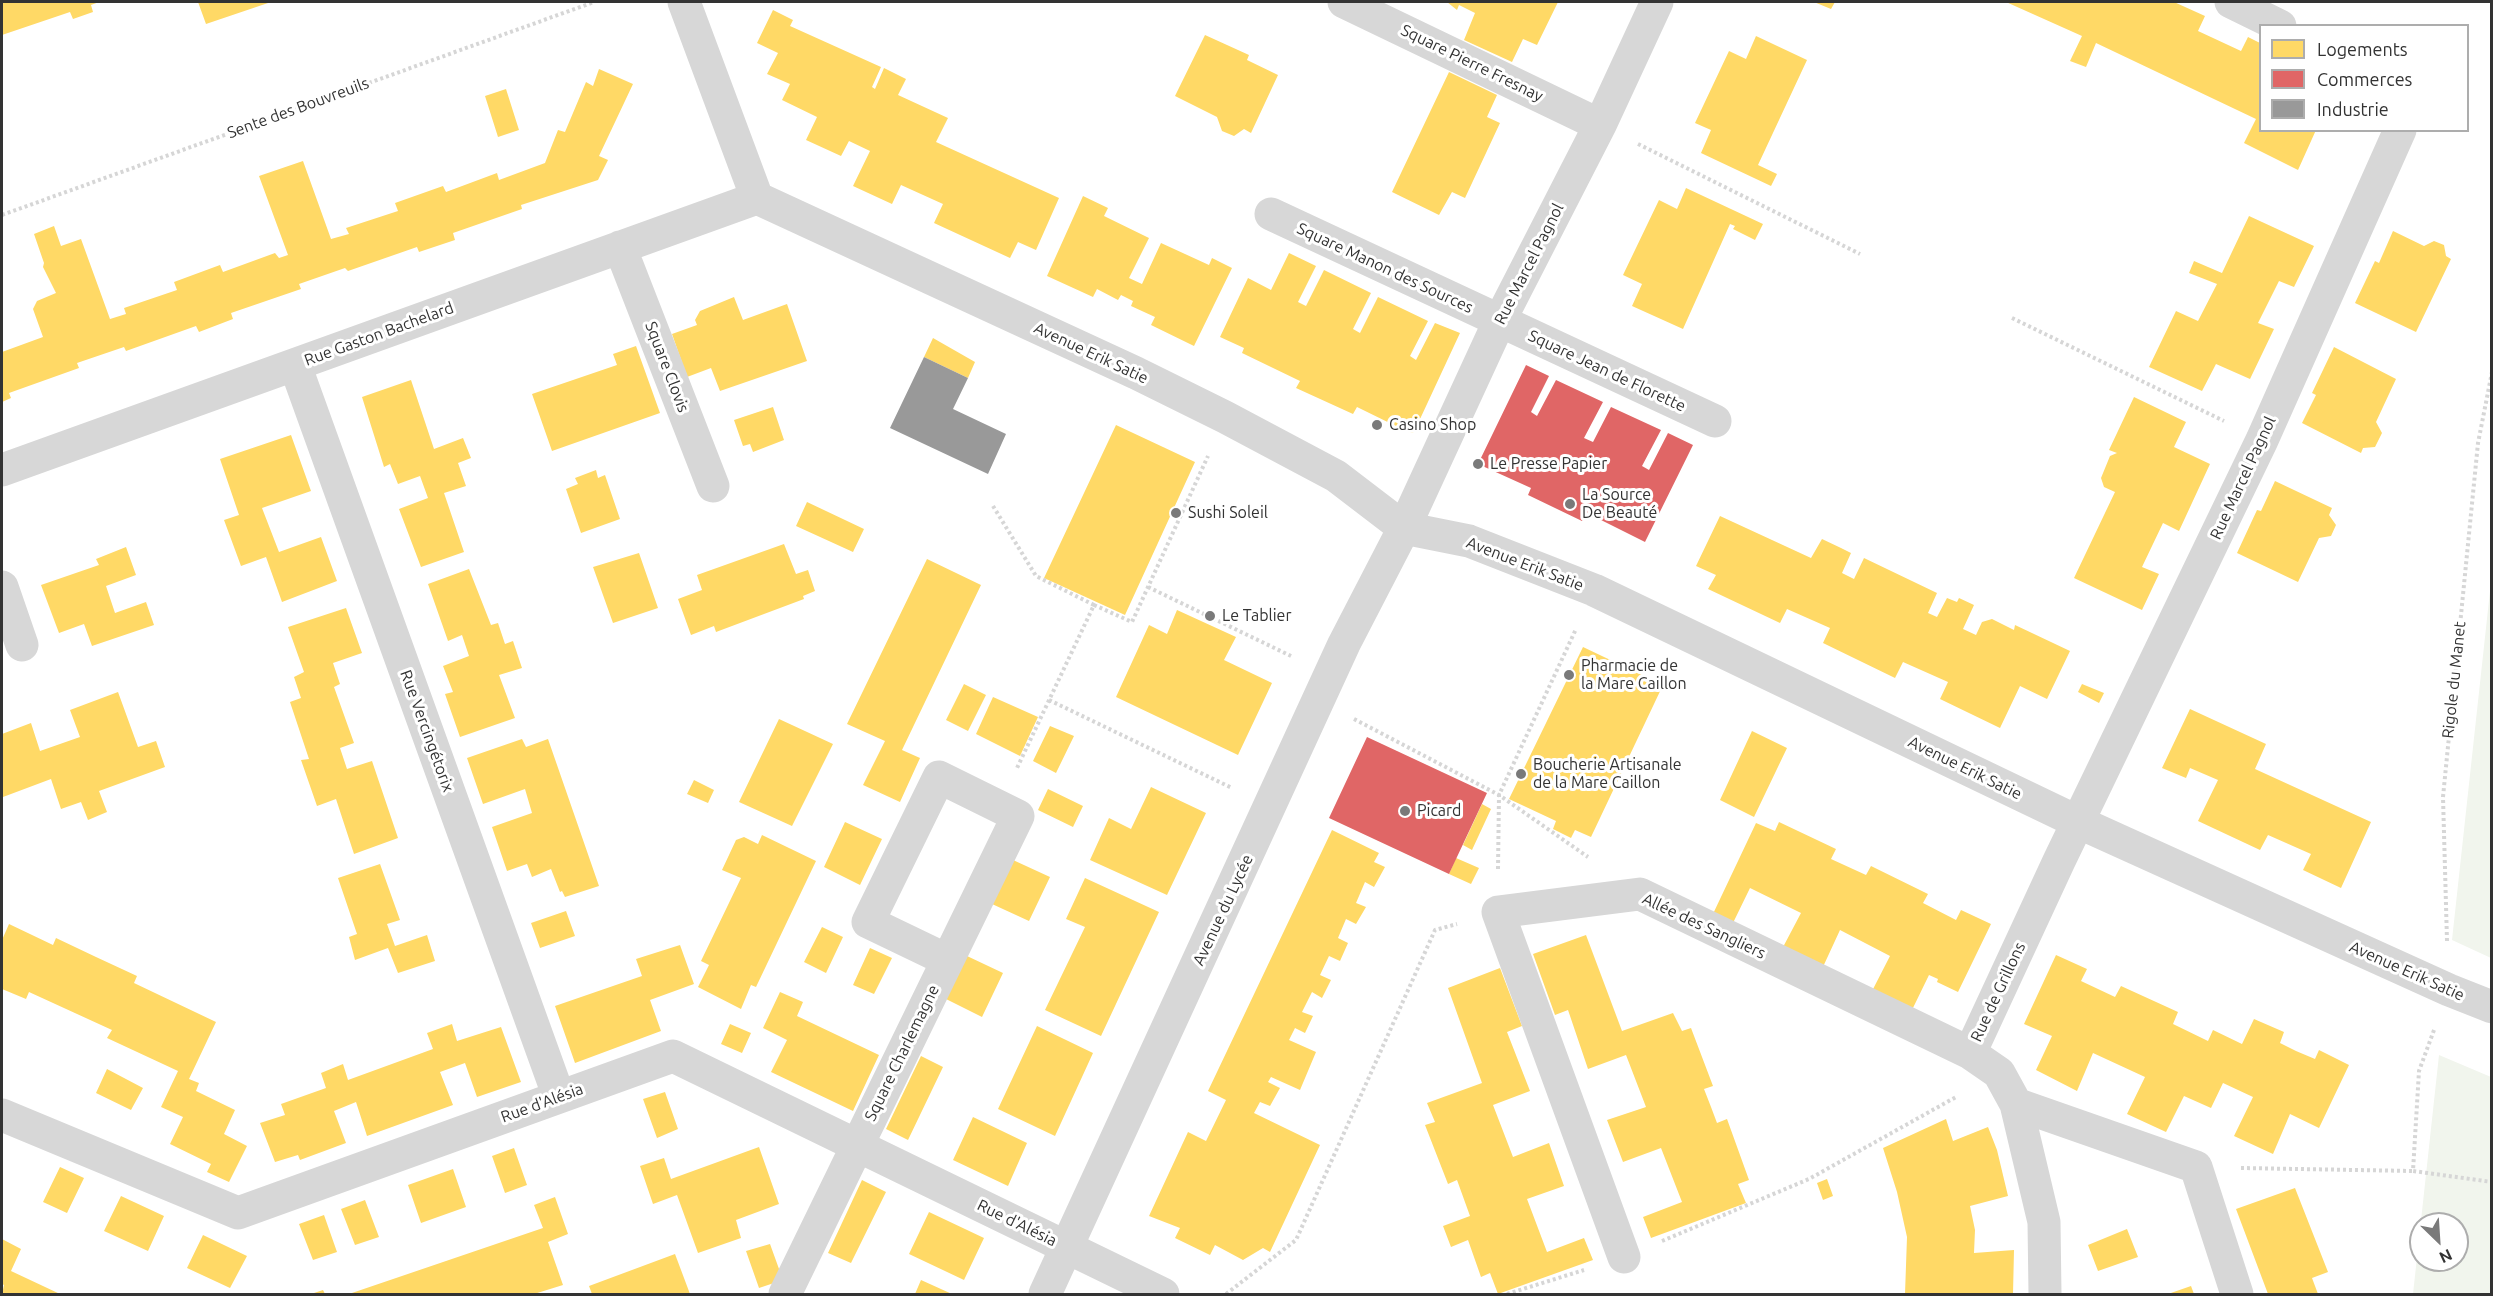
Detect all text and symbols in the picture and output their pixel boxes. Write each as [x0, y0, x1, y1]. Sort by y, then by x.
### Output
street label: Square Pierre Fresnay [1398, 20, 1546, 106]
legend [2259, 24, 2469, 132]
text: Logements [2317, 39, 2408, 59]
text: Commerces [2317, 69, 2412, 89]
street label: Sente des Bouvreuils [225, 73, 371, 143]
text: Industrie [2317, 99, 2389, 119]
street label: Rue Marcel Pagnol [1490, 200, 1568, 328]
street label: Square Manon des Sources [1294, 219, 1476, 317]
street label: Rue Gaston Bachelard [302, 298, 456, 370]
street label: Avenue Erik Satie [1031, 318, 1151, 388]
street label: Square Clovis [641, 319, 693, 415]
street label: Square Jean de Florette [1525, 326, 1689, 416]
street label: Rue Marcel Pagnol [2206, 413, 2280, 543]
place label: Casino Shop [1389, 415, 1476, 435]
marker: Casino Shop [1370, 418, 1384, 432]
place label: Le Presse Papier [1490, 454, 1607, 474]
marker: Le Presse Papier [1471, 457, 1485, 471]
place label: La Source De Beauté [1582, 485, 1657, 523]
marker: La Source De Beauté [1563, 497, 1577, 511]
place label: Sushi Soleil [1188, 503, 1268, 523]
marker: Sushi Soleil [1169, 506, 1183, 520]
street label: Avenue Erik Satie [1464, 533, 1586, 595]
place label: Le Tablier [1222, 606, 1291, 626]
marker: Le Tablier [1203, 609, 1217, 623]
street label: Rigole du Manet [2438, 620, 2470, 740]
place label: Pharmacie de la Mare Caillon [1581, 656, 1687, 694]
street label: Rue Vercingétorix [396, 667, 458, 795]
marker: Pharmacie de la Mare Caillon [1562, 668, 1576, 682]
street label: Avenue Erik Satie [1905, 732, 2025, 804]
place label: Boucherie Artisanale de la Mare Caillon [1533, 755, 1682, 793]
marker: Boucherie Artisanale de la Mare Caillon [1514, 767, 1528, 781]
place label: Picard [1417, 801, 1461, 821]
marker: Picard [1398, 804, 1412, 818]
street label: Avenue du Lycée [1189, 851, 1257, 969]
street label: Allée des Sangliers [1639, 889, 1769, 963]
street label: Avenue Erik Satie [2347, 937, 2467, 1005]
street label: Rue de Grillons [1967, 939, 2029, 1045]
street label: Square Charlemagne [861, 982, 943, 1124]
street label: Rue d'Alésia [498, 1079, 586, 1127]
street label: Rue d'Alésia [974, 1195, 1060, 1251]
north arrow [2409, 1212, 2469, 1272]
text: N [2437, 1246, 2455, 1267]

